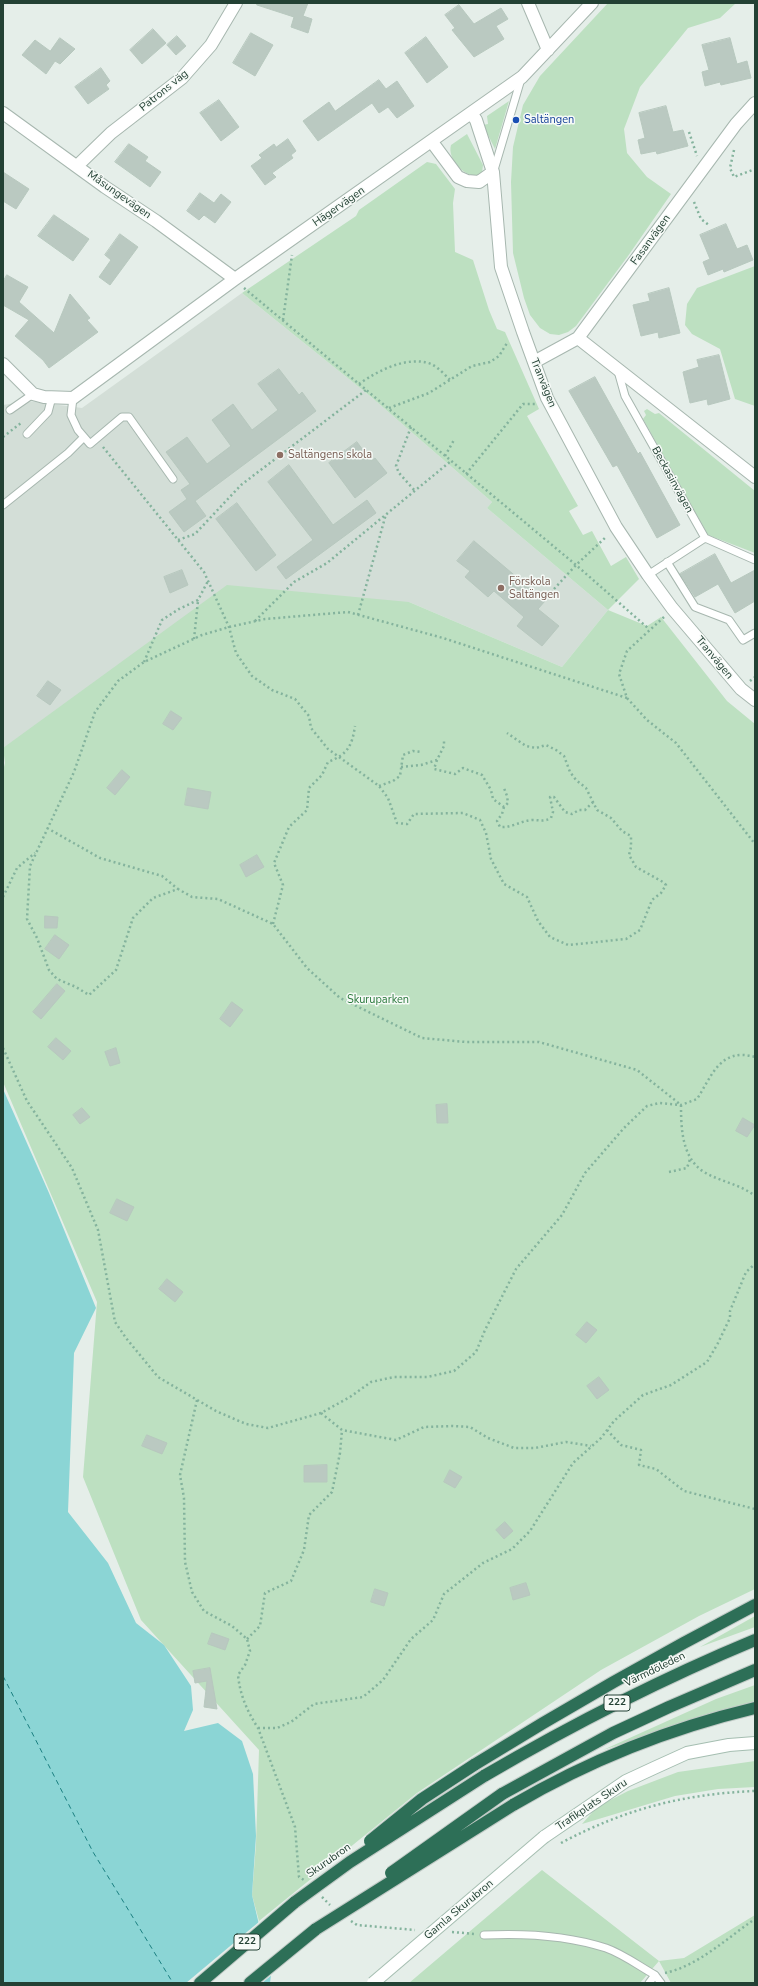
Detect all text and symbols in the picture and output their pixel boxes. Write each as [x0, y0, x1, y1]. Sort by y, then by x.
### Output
street label: Patrons väg [137, 67, 191, 115]
place label: Saltängen [524, 113, 574, 127]
marker: Saltängen [511, 115, 521, 125]
street label: Måsungevägen [84, 168, 154, 222]
street label: Hägervägen [310, 184, 368, 230]
street label: Fasanvägen [628, 212, 674, 268]
street label: Tranvägen [527, 357, 559, 409]
street label: Beckasinvägen [648, 445, 696, 515]
place label: Saltängens skola [288, 448, 372, 462]
marker: Saltängens skola [275, 450, 285, 460]
place label: Förskola Saltängen [509, 575, 559, 601]
marker: Förskola Saltängen [496, 583, 506, 593]
street label: Tranvägen [692, 634, 736, 682]
park label: Skuruparken [347, 993, 409, 1007]
street label: Värmdöleden [622, 1650, 688, 1690]
road number: 222 [604, 1695, 630, 1711]
street label: Trafikplats Skuru [554, 1776, 630, 1834]
street label: Skurubron [304, 1841, 354, 1881]
street label: Gamla Skurubron [422, 1877, 496, 1943]
road number: 222 [234, 1934, 260, 1950]

